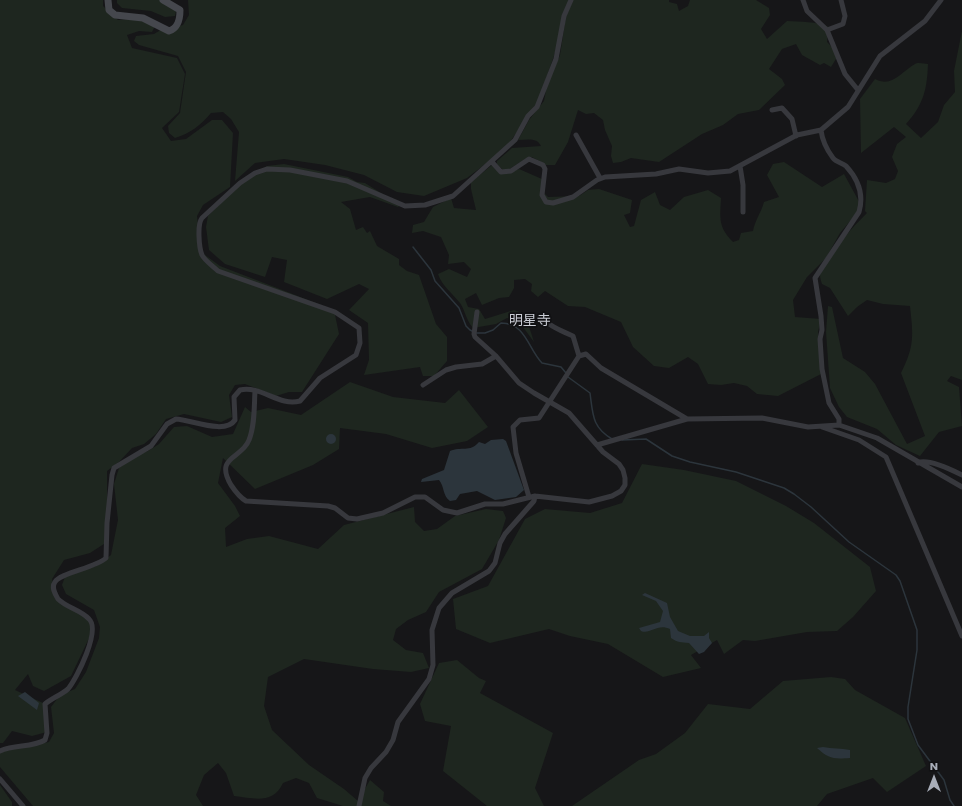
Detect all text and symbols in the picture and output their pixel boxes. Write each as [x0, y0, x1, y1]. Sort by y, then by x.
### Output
district label: 明星寺 [509, 313, 551, 329]
north arrow [914, 758, 954, 798]
text: N [930, 758, 938, 774]

